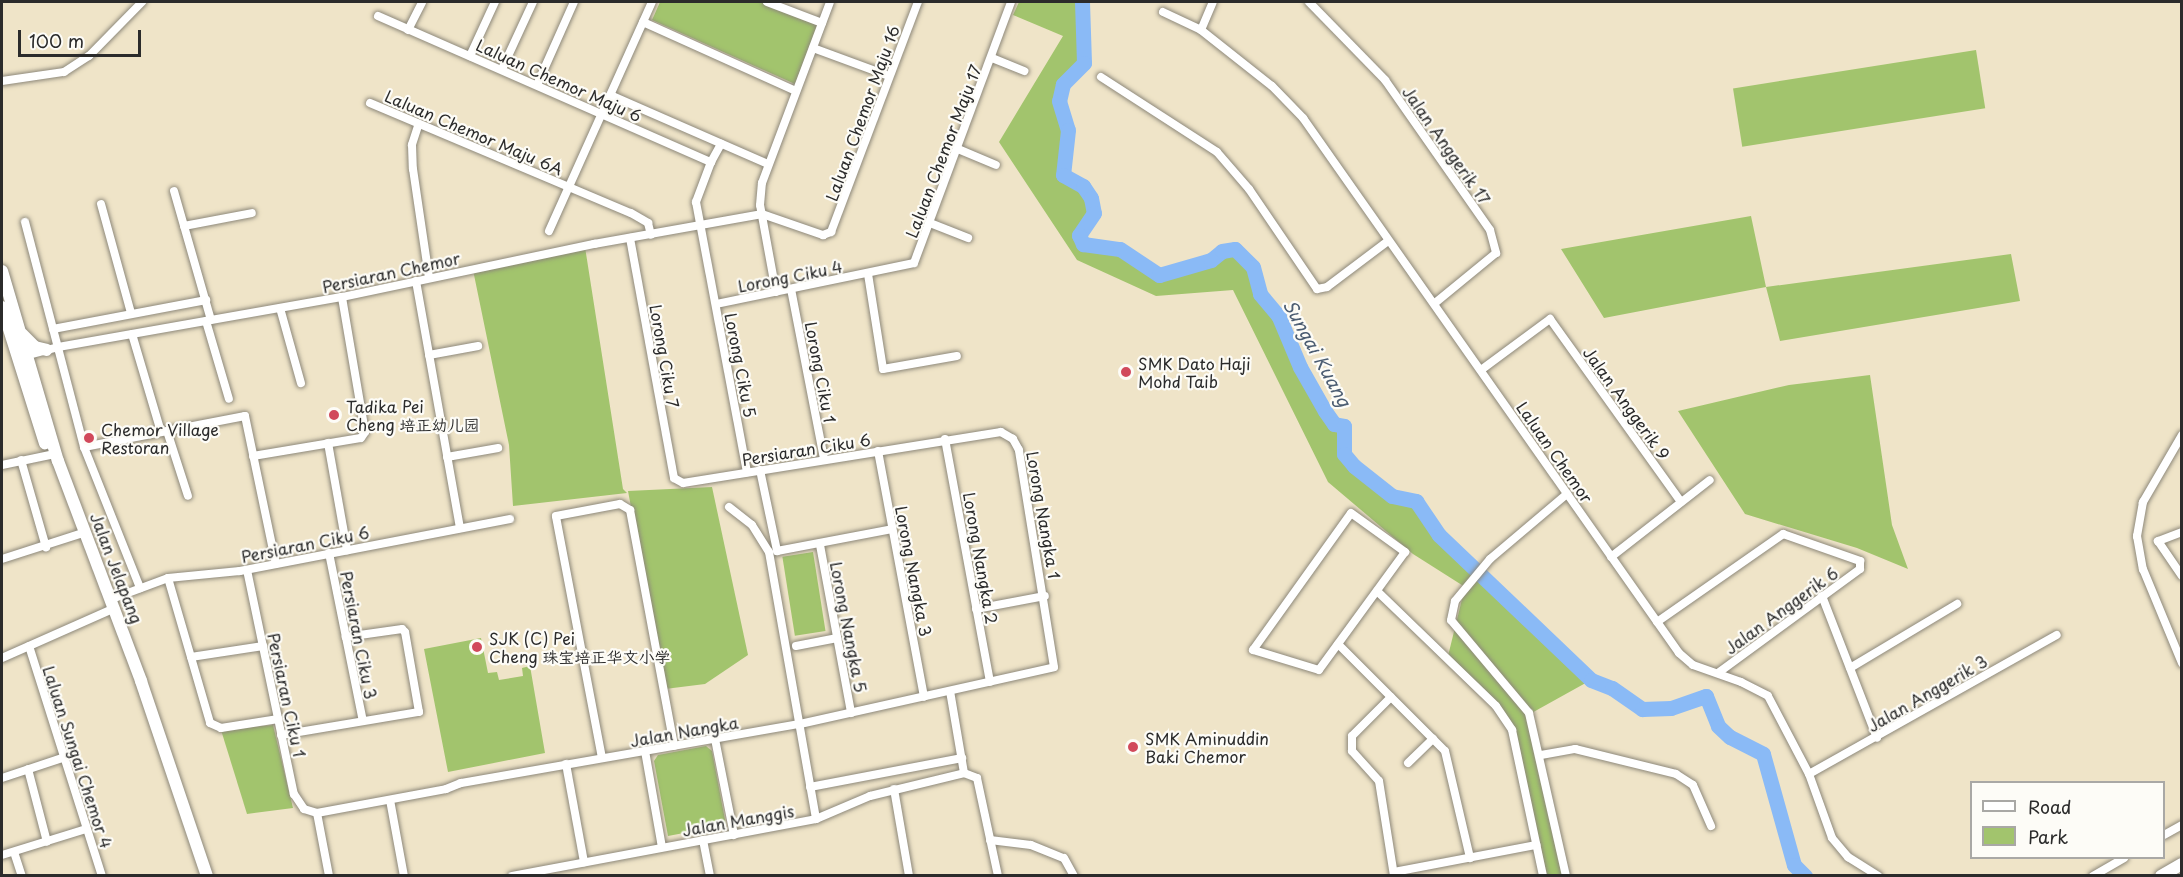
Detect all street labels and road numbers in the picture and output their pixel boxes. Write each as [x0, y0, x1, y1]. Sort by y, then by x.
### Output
street label: Laluan Chemor Maju 16 [821, 22, 903, 204]
street label: Laluan Chemor Maju 6 [473, 35, 645, 125]
street label: Laluan Chemor Maju 17 [901, 62, 985, 240]
street label: Jalan Anggerik 17 [1399, 82, 1495, 208]
street label: Laluan Chemor Maju 6A [382, 86, 566, 178]
street label: Persiaran Chemor [321, 248, 461, 296]
street label: Lorong Ciku 4 [735, 256, 845, 296]
street label: Lorong Ciku 7 [646, 302, 684, 410]
street label: Lorong Ciku 5 [721, 310, 761, 420]
street label: Lorong Ciku 1 [802, 319, 840, 425]
street label: Jalan Anggerik 9 [1580, 343, 1674, 463]
street label: Laluan Chemor [1513, 398, 1597, 506]
street label: Persiaran Ciku 6 [740, 429, 872, 469]
street label: Lorong Nangka 1 [1023, 449, 1065, 581]
street label: Lorong Nangka 2 [960, 490, 1002, 626]
street label: Lorong Nangka 3 [892, 504, 936, 638]
street label: Jalan Jelapang [87, 509, 147, 627]
street label: Persiaran Ciku 6 [239, 522, 371, 566]
street label: Lorong Nangka 5 [827, 560, 871, 694]
street label: Jalan Anggerik 6 [1720, 562, 1842, 658]
street label: Persiaran Ciku 3 [337, 569, 381, 701]
street label: Persiaran Ciku 1 [264, 631, 310, 759]
street label: Jalan Anggerik 3 [1864, 651, 1990, 735]
street label: Laluan Sungai Chemor 4 [39, 663, 117, 851]
street label: Jalan Nangka [628, 712, 740, 750]
street label: Jalan Manggis [680, 801, 796, 839]

